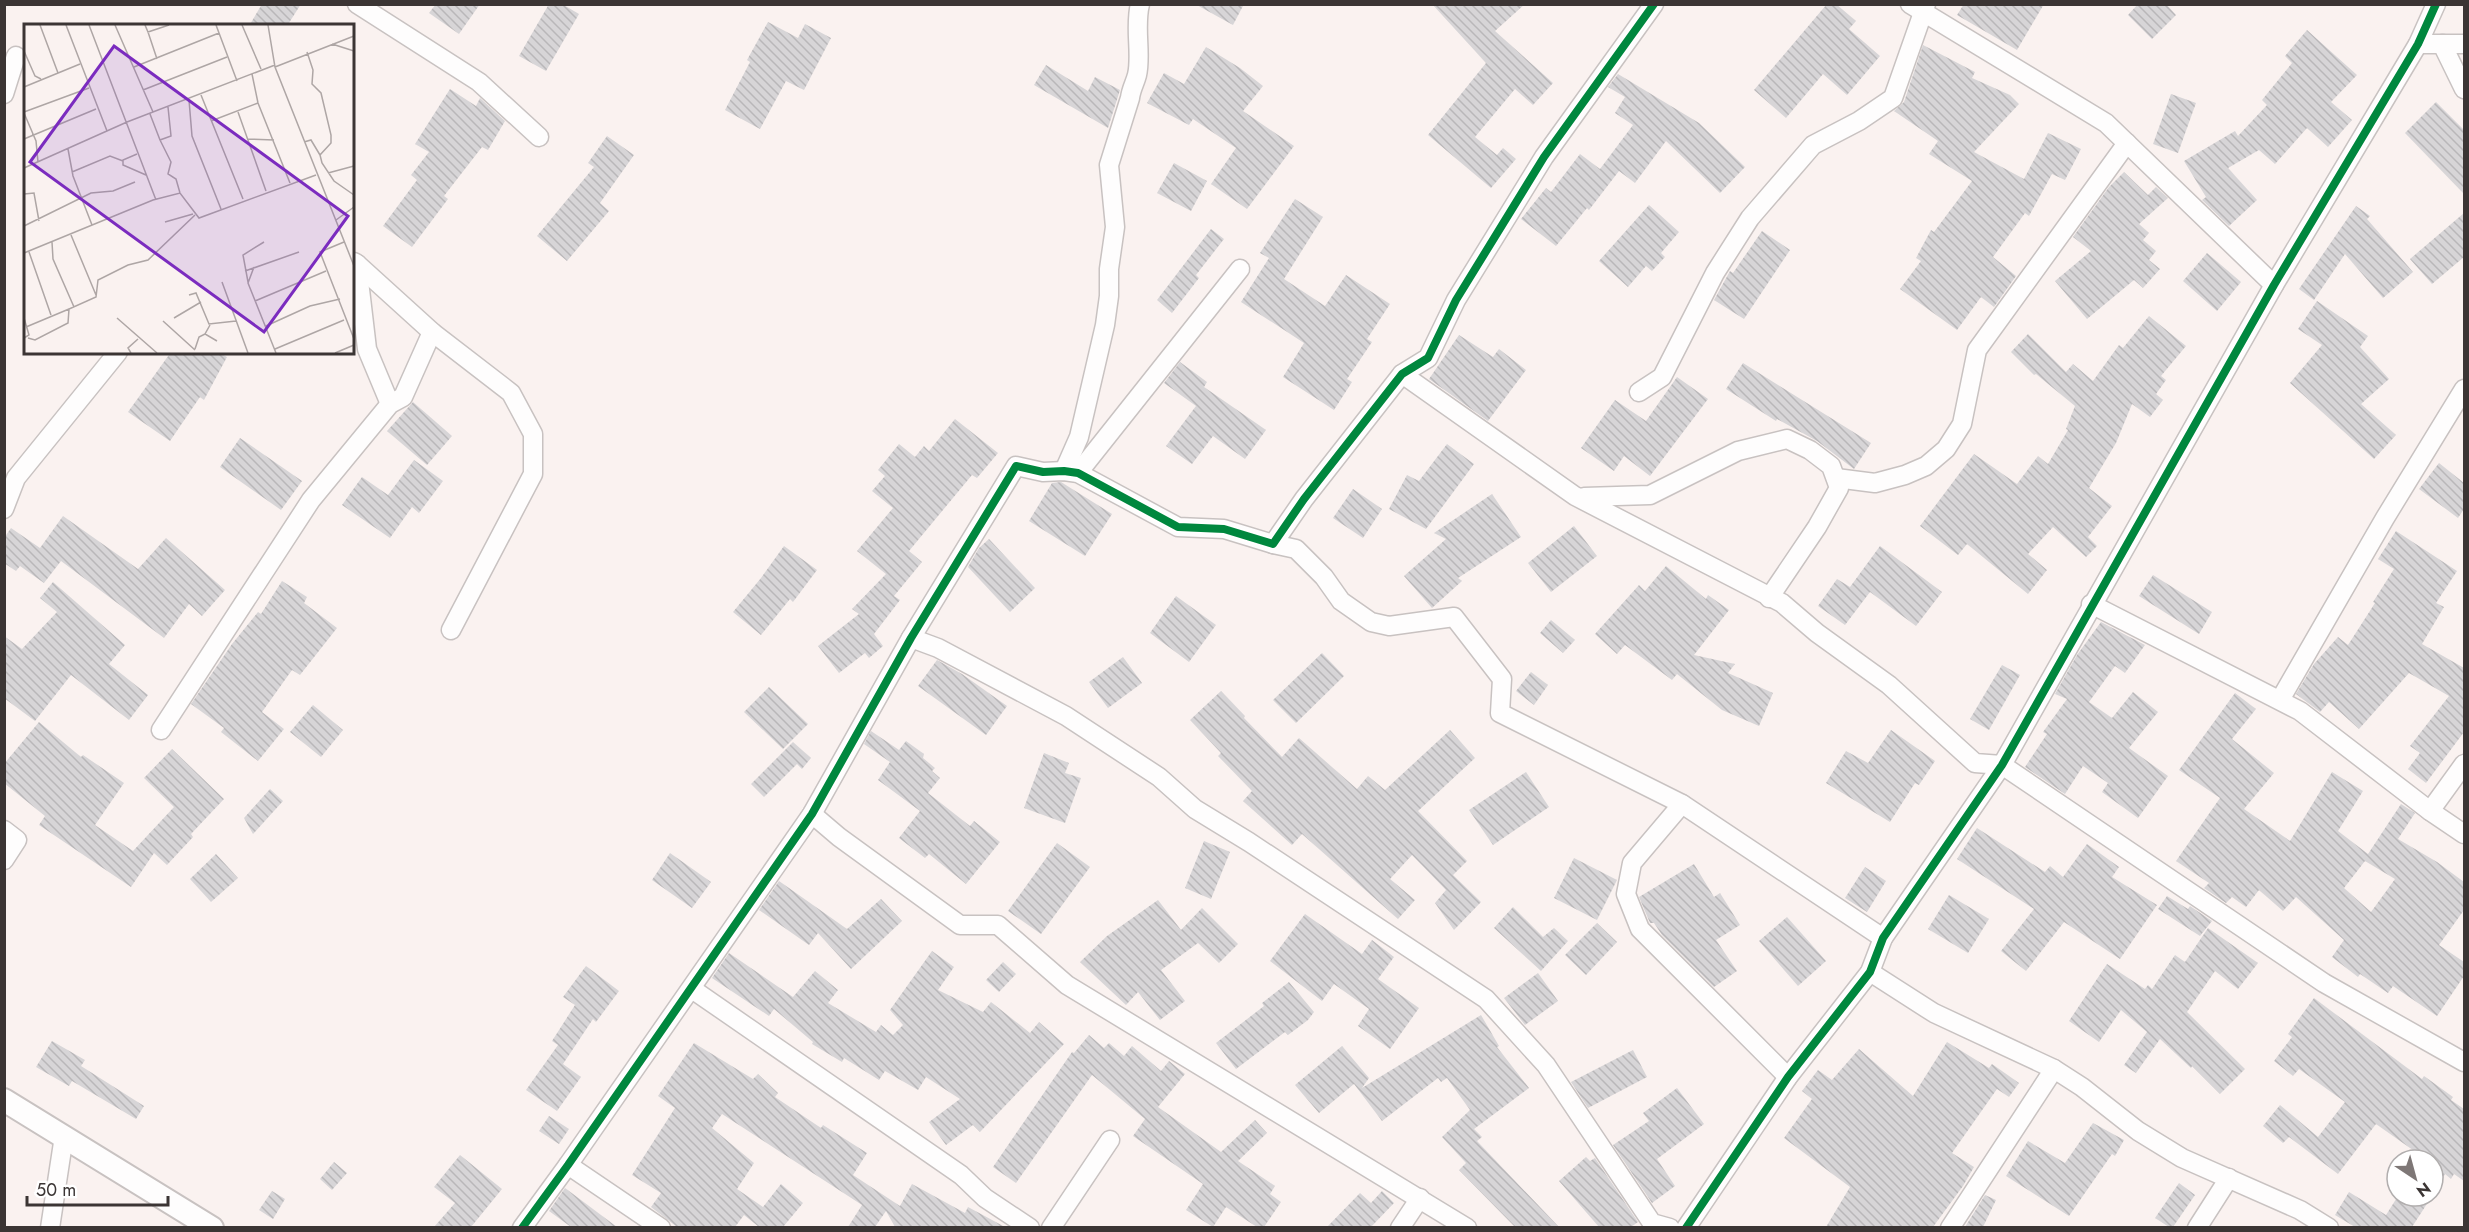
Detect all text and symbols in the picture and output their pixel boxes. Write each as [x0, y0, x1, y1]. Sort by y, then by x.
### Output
inset map [24, 24, 354, 354]
north arrow [2385, 1148, 2445, 1208]
scale bar [27, 1169, 168, 1207]
text: 50 m [36, 1177, 76, 1203]
text: N [2412, 1177, 2435, 1203]

